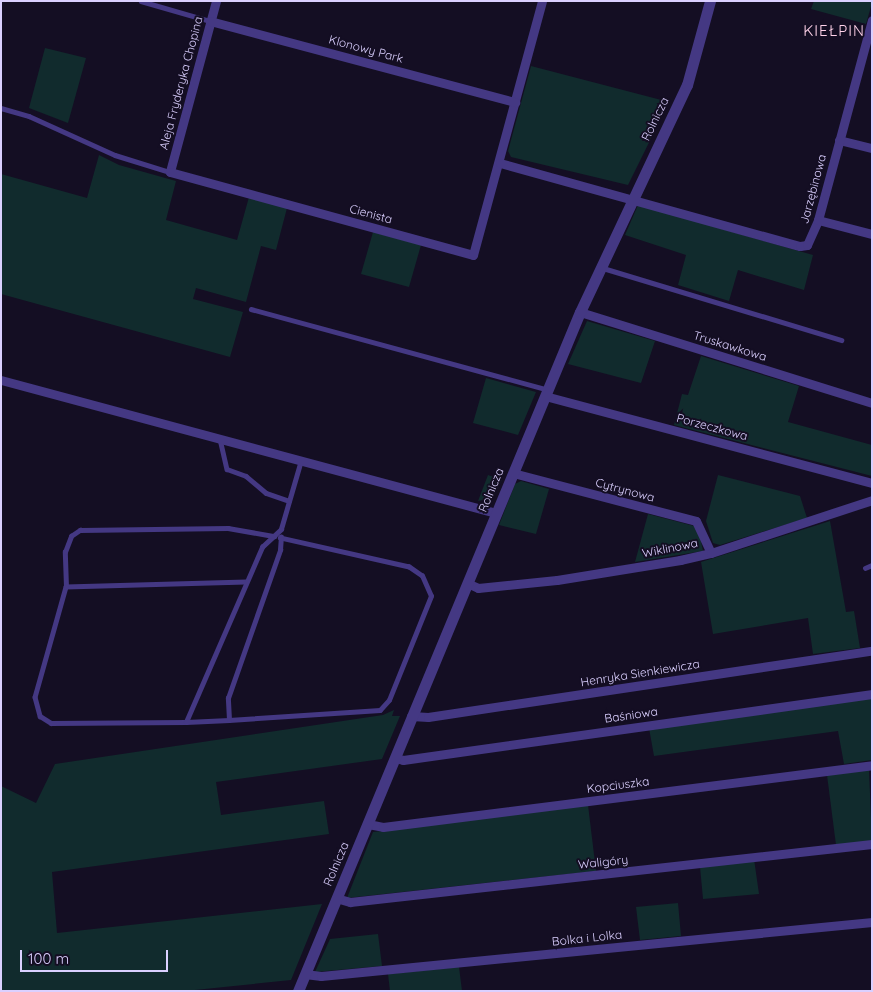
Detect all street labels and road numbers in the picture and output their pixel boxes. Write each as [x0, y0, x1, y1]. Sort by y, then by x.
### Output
street label: Aleja Fryderyka Chopina [156, 15, 206, 151]
street label: Klonowy Park [327, 32, 405, 66]
street label: Rolnicza [638, 95, 672, 143]
street label: Jarzębinowa [797, 153, 829, 225]
street label: Cienista [348, 201, 394, 227]
street label: Truskawkowa [692, 328, 768, 364]
street label: Porzeczkowa [675, 411, 749, 443]
street label: Rolnicza [475, 466, 507, 514]
street label: Cytrynowa [594, 475, 656, 505]
street label: Wiklinowa [641, 536, 699, 560]
street label: Henryka Sienkiewicza [579, 656, 701, 690]
street label: Baśniowa [603, 704, 659, 726]
street label: Kopciuszka [586, 774, 650, 796]
street label: Rolnicza [320, 840, 352, 888]
street label: Waligóry [577, 852, 629, 872]
street label: Bolka i Lolka [551, 927, 623, 949]

